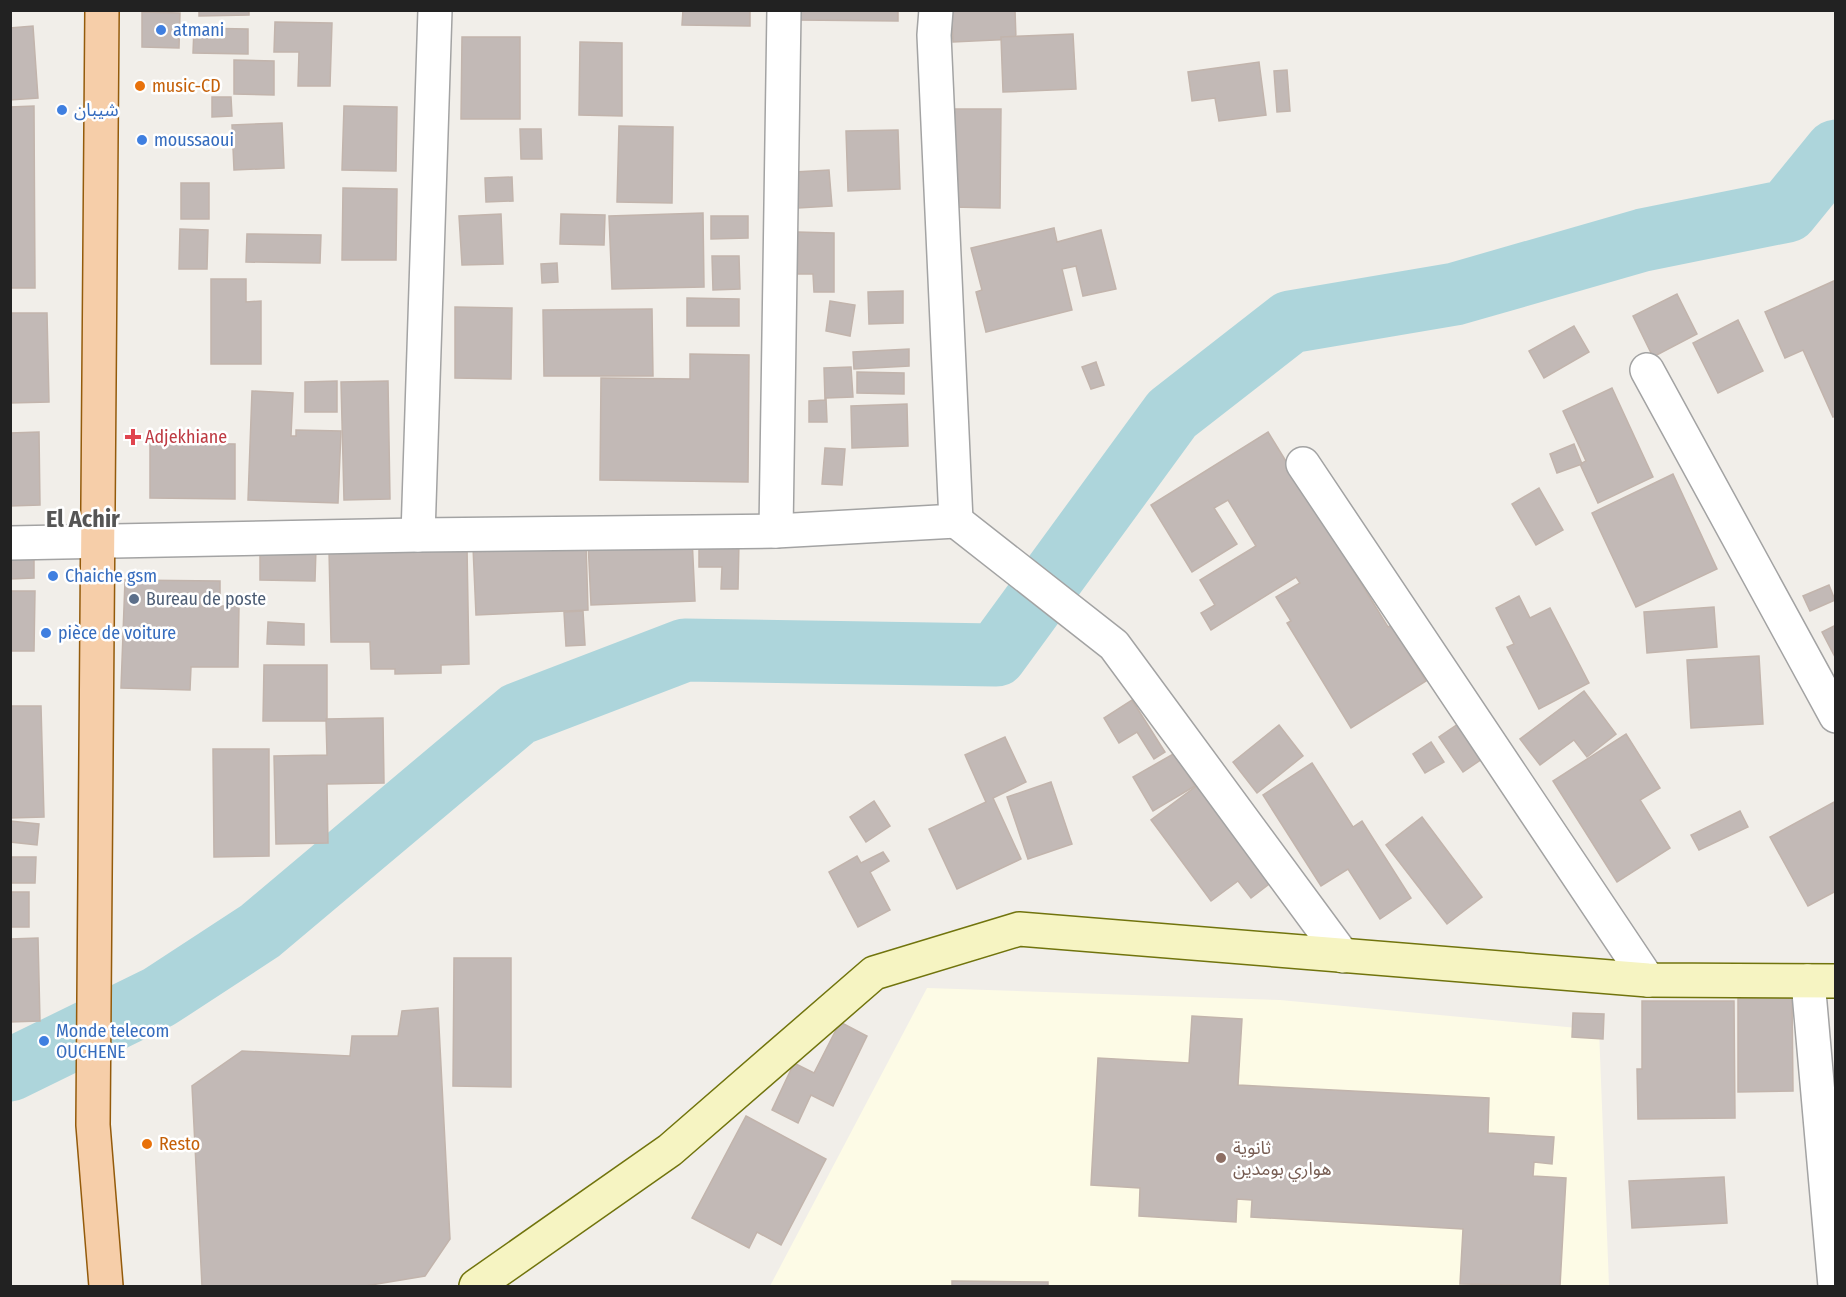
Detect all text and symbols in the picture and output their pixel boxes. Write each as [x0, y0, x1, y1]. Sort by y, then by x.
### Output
place label: atmani [173, 19, 224, 41]
marker: atmani [154, 23, 168, 37]
place label: music-CD [152, 75, 221, 97]
marker: music-CD [133, 79, 147, 93]
place label: شيبان [74, 99, 119, 121]
marker: شيبان [55, 103, 69, 117]
place label: moussaoui [154, 129, 234, 151]
marker: moussaoui [135, 133, 149, 147]
place label: Adjekhiane [145, 426, 227, 448]
marker: Adjekhiane [126, 430, 140, 444]
district label: El Achir [46, 505, 120, 533]
place label: Chaiche gsm [65, 565, 157, 587]
marker: Chaiche gsm [46, 569, 60, 583]
place label: Bureau de poste [146, 588, 266, 610]
marker: Bureau de poste [127, 592, 141, 606]
place label: pièce de voiture [58, 622, 176, 644]
marker: pièce de voiture [39, 626, 53, 640]
place label: Monde telecom OUCHENE [56, 1020, 169, 1063]
marker: Monde telecom OUCHENE [37, 1034, 51, 1048]
place label: Resto [159, 1133, 200, 1155]
marker: Resto [140, 1137, 154, 1151]
place label: ثانوية هواري بومدين [1233, 1137, 1332, 1182]
marker: ثانوية هواري بومدين [1214, 1151, 1228, 1165]

